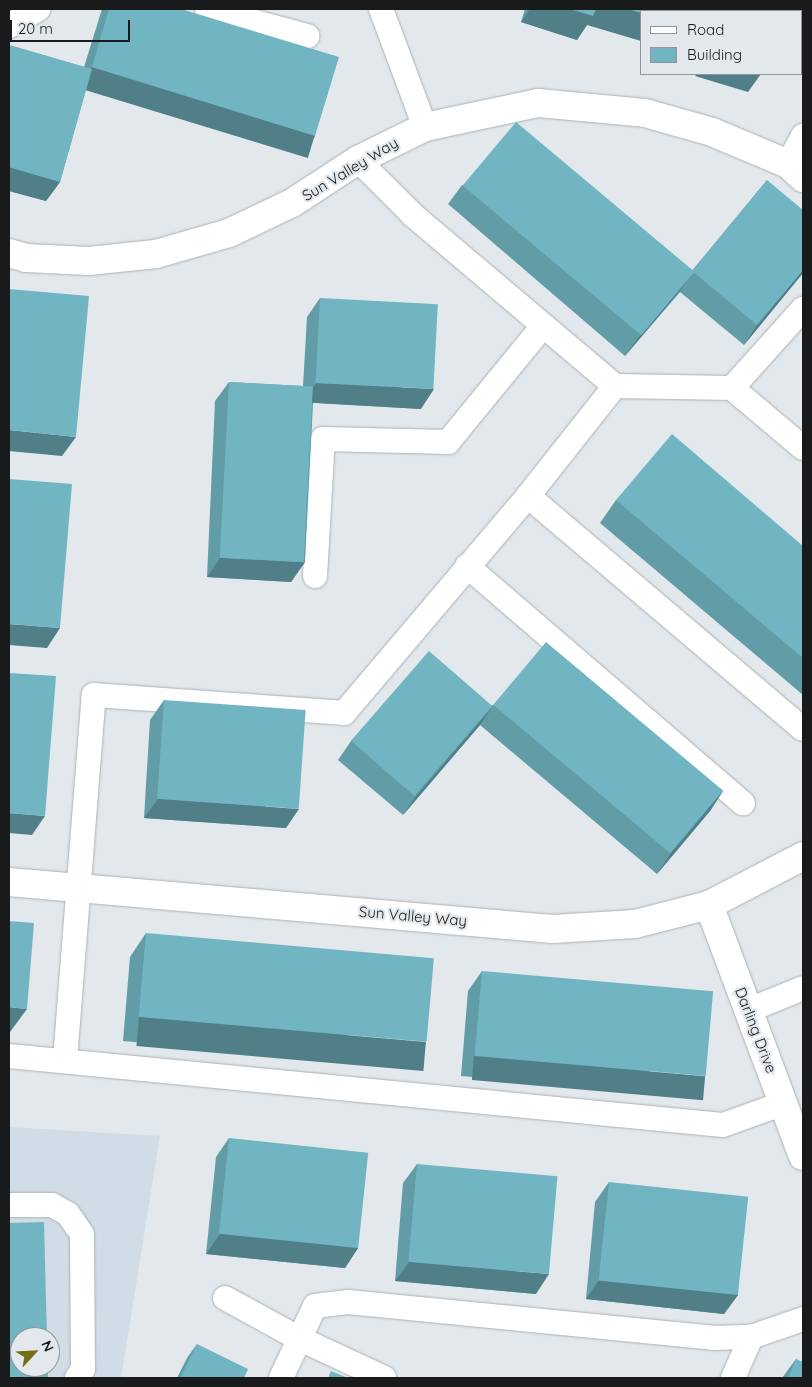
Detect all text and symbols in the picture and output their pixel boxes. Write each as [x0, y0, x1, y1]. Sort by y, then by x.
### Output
scale bar [12, 10, 132, 42]
legend [640, 10, 802, 75]
text: 20 m [18, 19, 53, 38]
text: Road [687, 20, 724, 39]
text: Building [687, 45, 742, 64]
street label: Sun Valley Way [299, 133, 401, 205]
street label: Sun Valley Way [358, 902, 468, 930]
street label: Darling Drive [731, 985, 781, 1075]
north arrow [10, 1327, 60, 1377]
text: N [37, 1338, 58, 1355]

